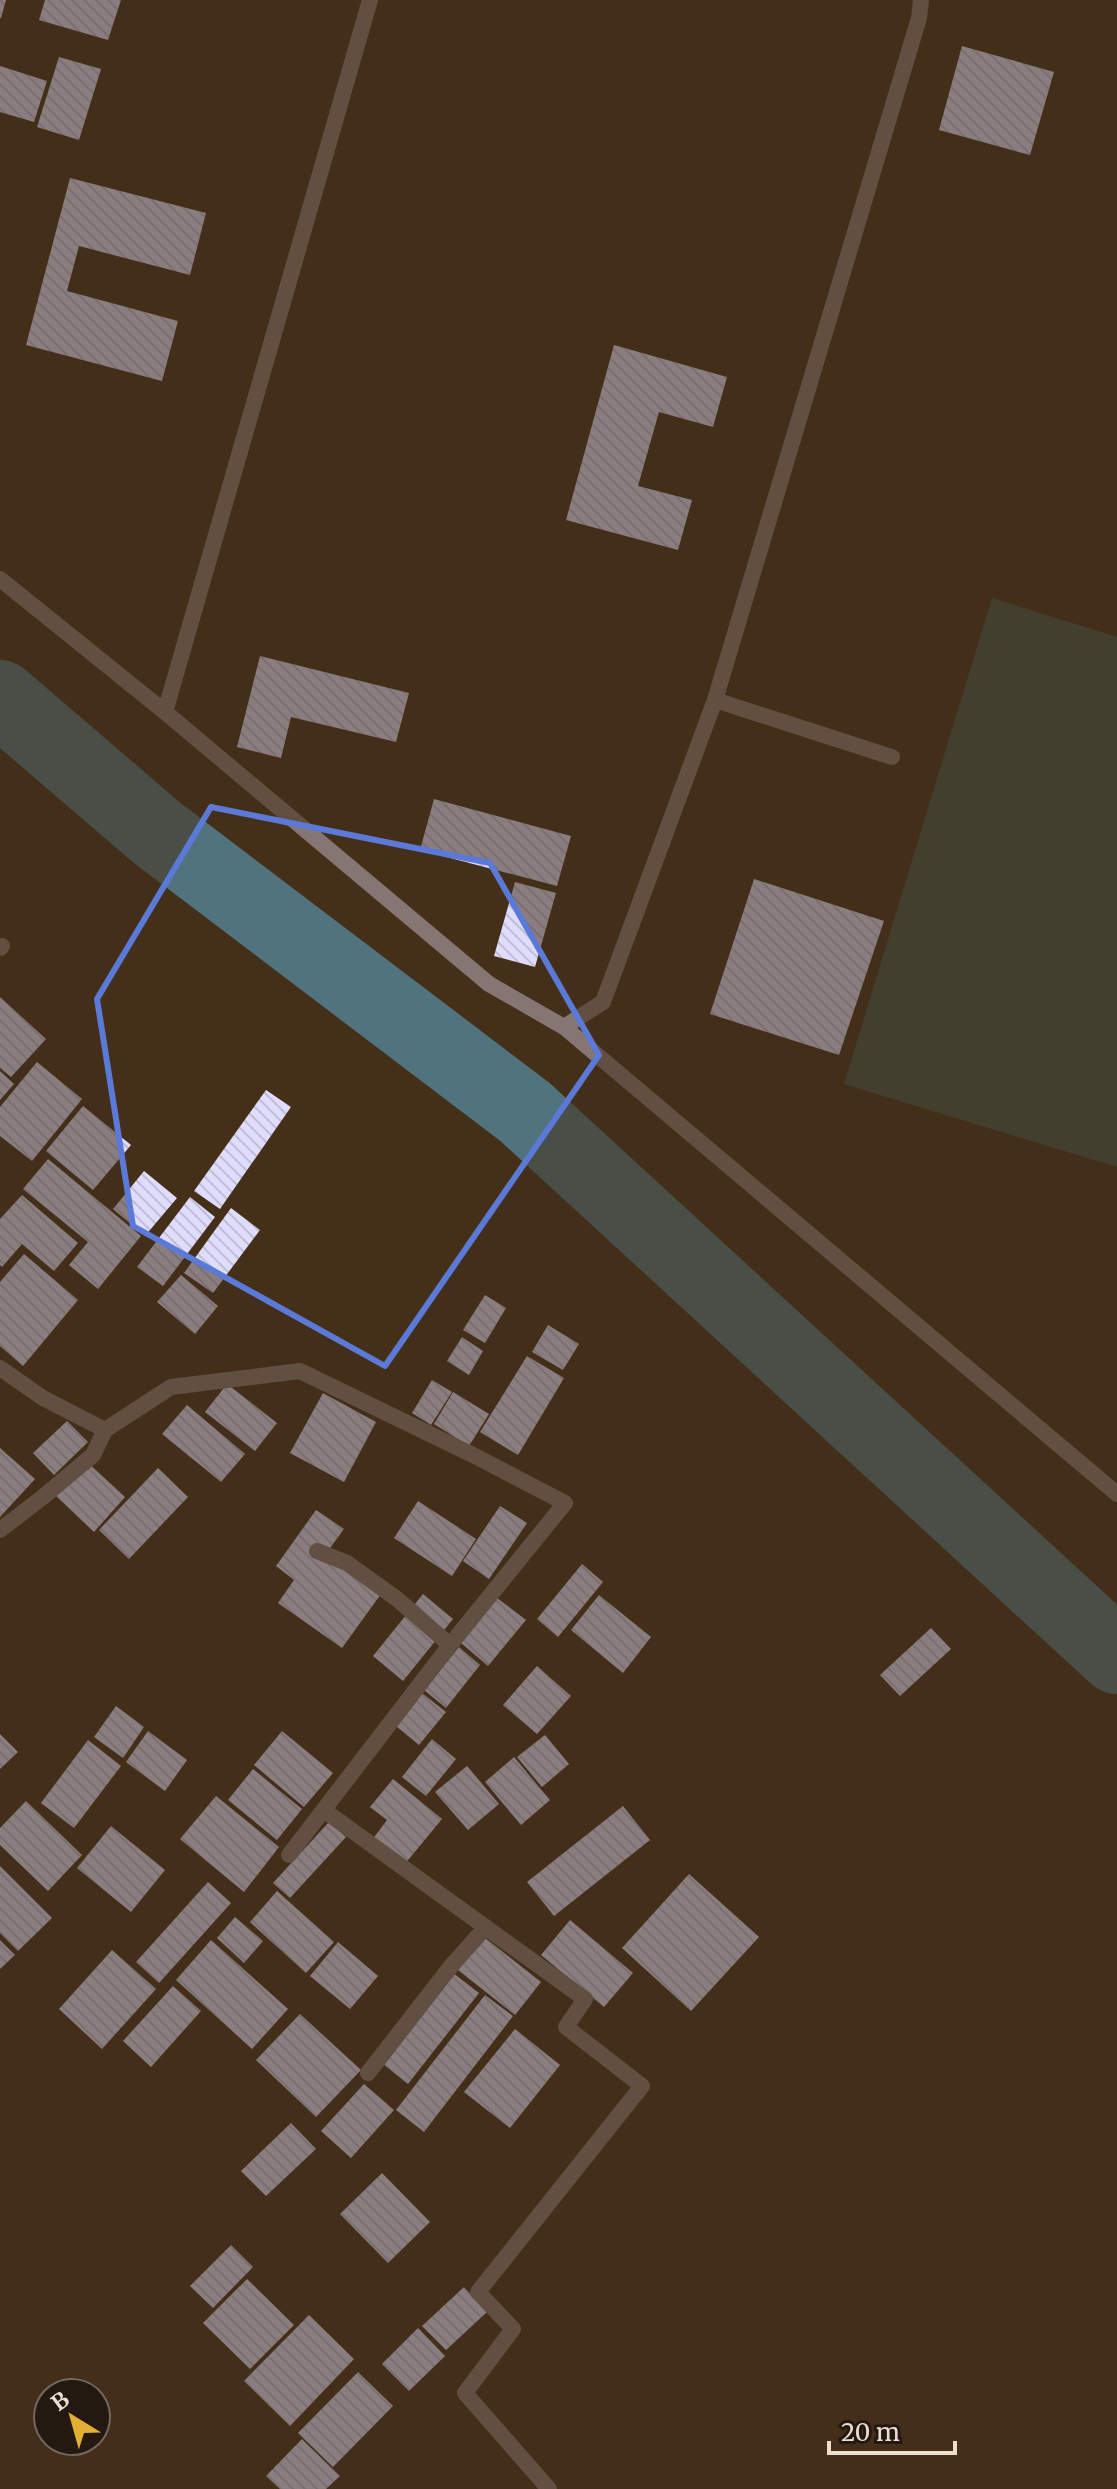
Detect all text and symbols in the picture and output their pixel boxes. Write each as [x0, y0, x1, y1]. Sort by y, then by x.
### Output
north arrow [32, 2377, 112, 2457]
text: B [45, 2385, 75, 2417]
scale bar [829, 2405, 955, 2455]
text: 20 m [841, 2417, 900, 2448]

